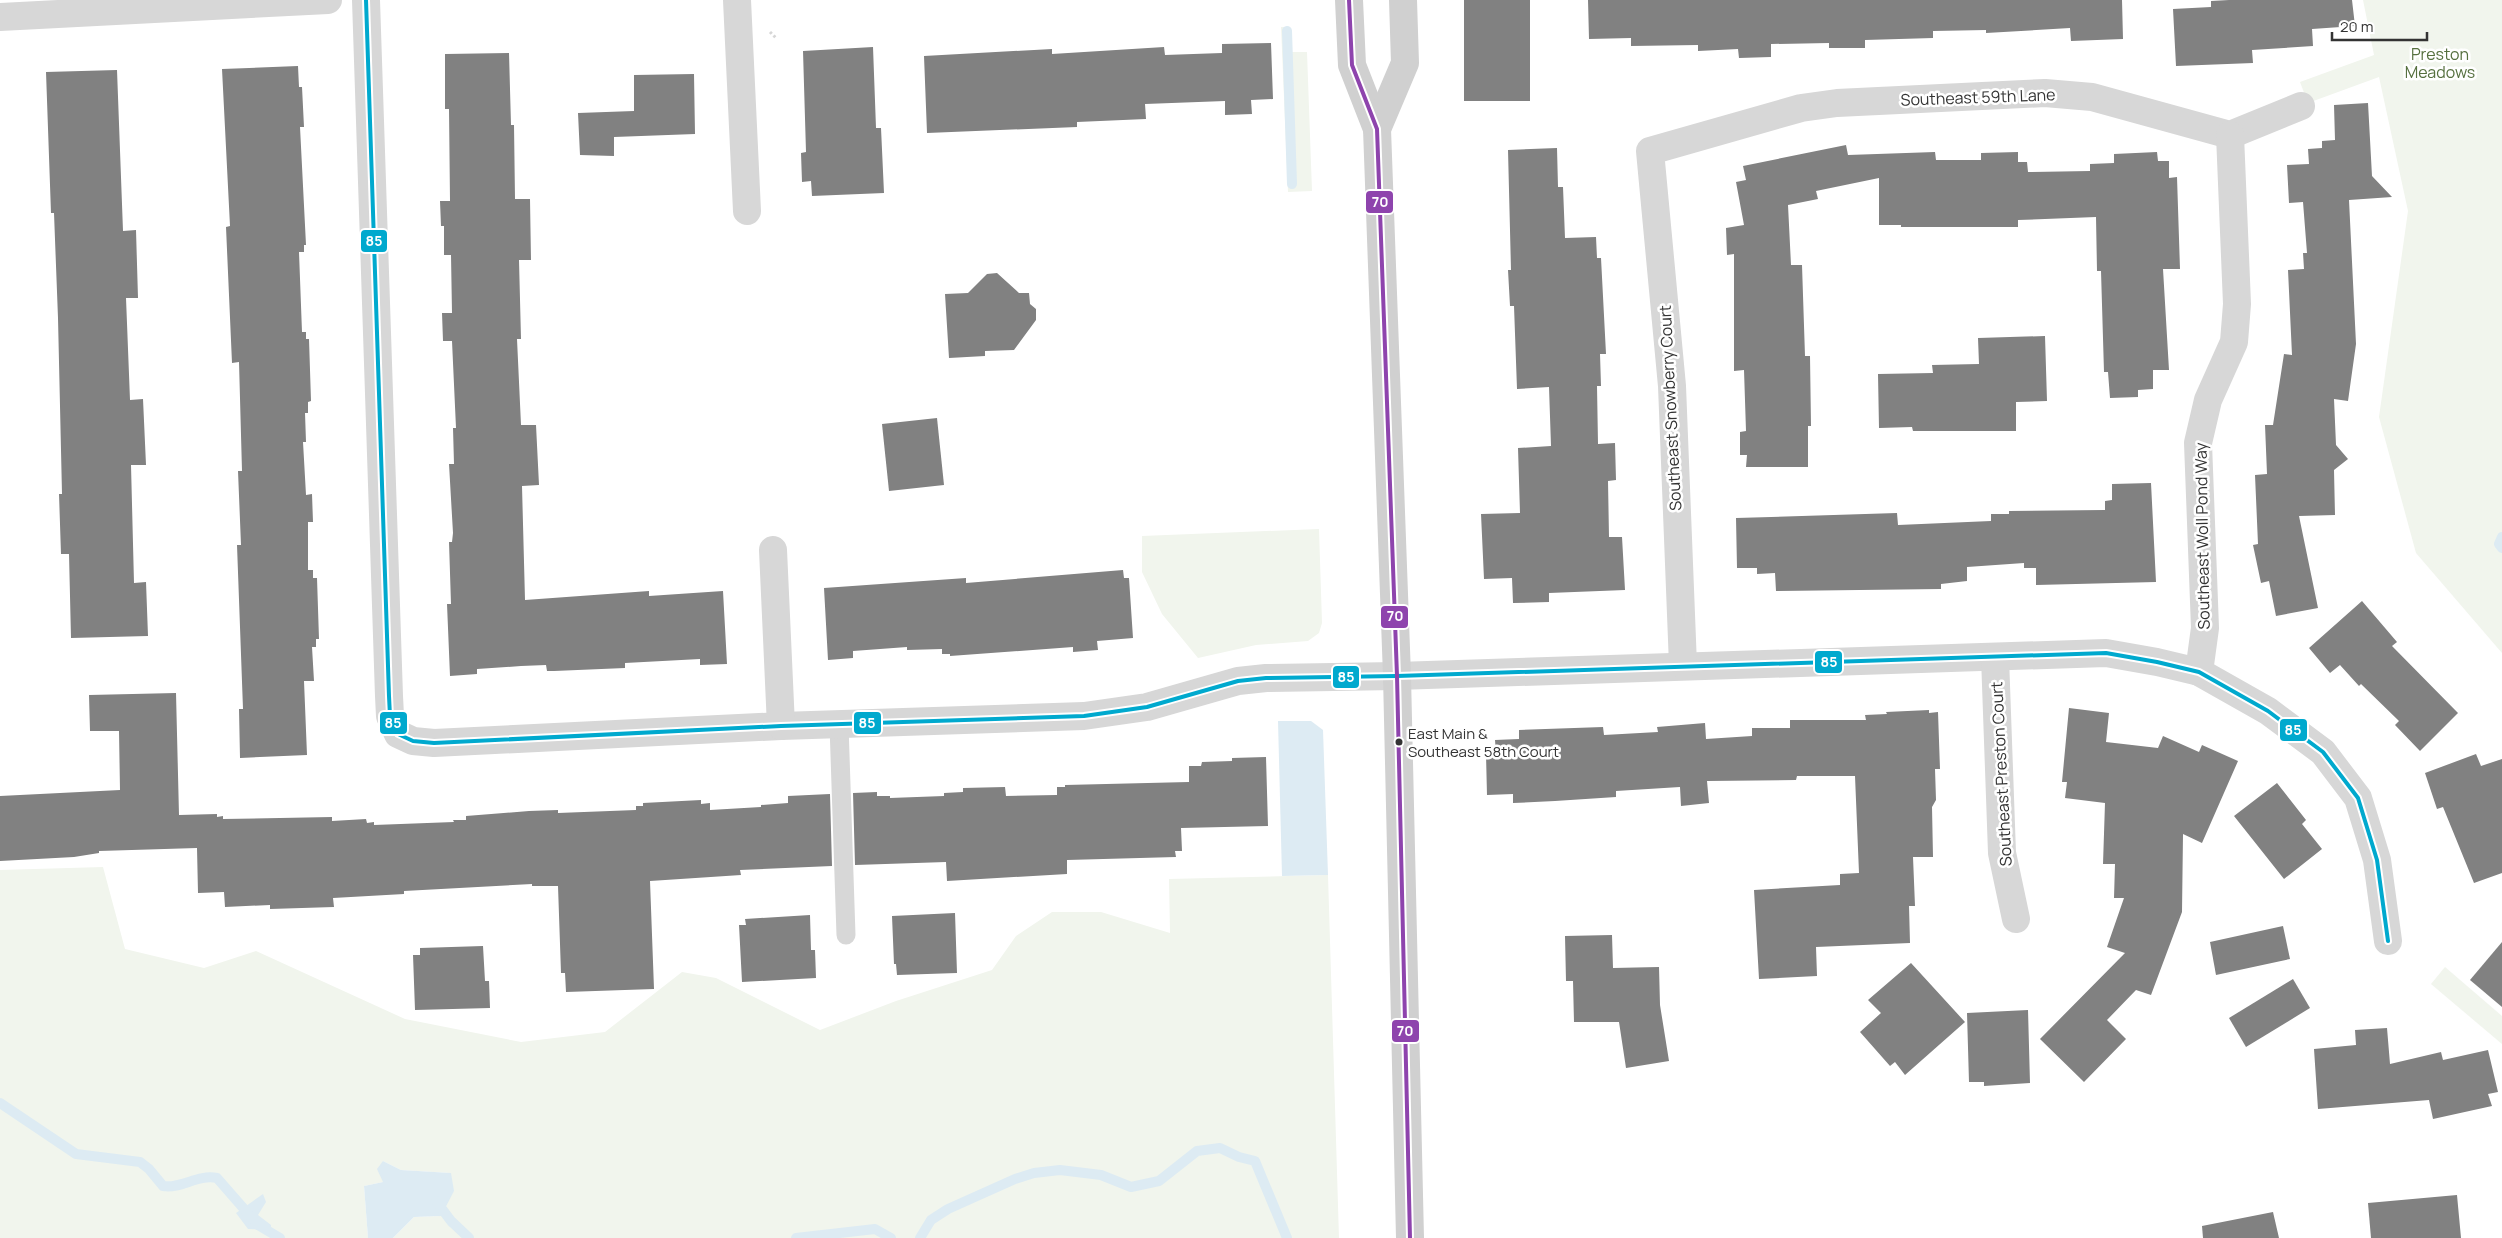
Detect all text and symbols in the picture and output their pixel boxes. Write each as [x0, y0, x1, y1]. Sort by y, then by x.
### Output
scale bar [2332, 10, 2427, 42]
text: 20 m [2340, 16, 2373, 37]
park label: Preston Meadows [2405, 43, 2475, 83]
street label: Southeast 59th Lane [1900, 83, 2056, 111]
line badge: 70 [1365, 190, 1394, 214]
text: 70 [1372, 192, 1388, 211]
line badge: 85 [360, 229, 388, 253]
text: 85 [366, 231, 382, 250]
street label: Southeast Snowberry Court [1654, 305, 1686, 511]
street label: Southeast Woll Pond Way [2189, 442, 2215, 630]
line badge: 70 [1380, 605, 1409, 629]
text: 70 [1387, 606, 1403, 625]
line badge: 85 [1814, 650, 1843, 674]
text: 85 [1821, 652, 1837, 671]
line badge: 85 [1332, 665, 1360, 689]
text: 85 [1338, 667, 1354, 686]
street label: Southeast Preston Court [1985, 681, 2017, 867]
line badge: 85 [379, 711, 408, 735]
line badge: 85 [853, 711, 882, 735]
text: 85 [385, 713, 401, 732]
text: 85 [859, 713, 875, 732]
line badge: 85 [2279, 718, 2308, 742]
text: 85 [2285, 720, 2301, 739]
place label: East Main & Southeast 58th Court [1408, 723, 1559, 762]
marker: East Main & Southeast 58th Court [1394, 737, 1404, 747]
line badge: 70 [1391, 1019, 1420, 1043]
text: 70 [1397, 1021, 1413, 1040]

